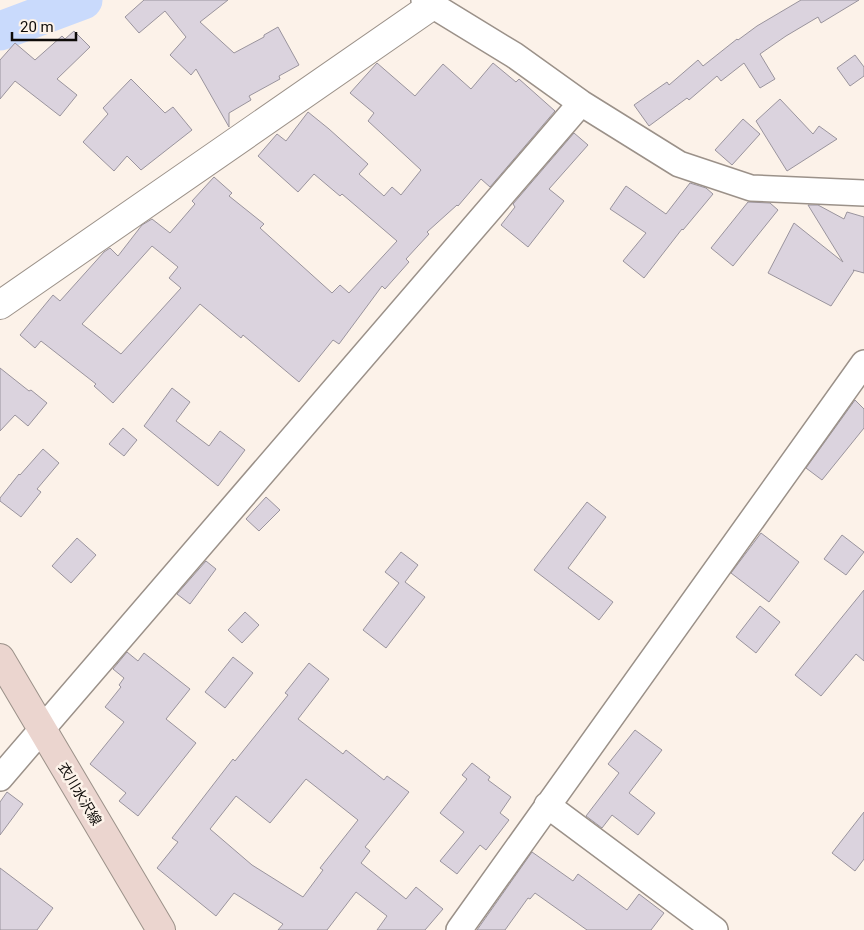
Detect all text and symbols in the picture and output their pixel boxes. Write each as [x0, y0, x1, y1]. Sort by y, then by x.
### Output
scale bar [12, 10, 76, 42]
text: 20 m [20, 18, 54, 36]
street label: 衣川水沢線 [55, 760, 105, 828]

